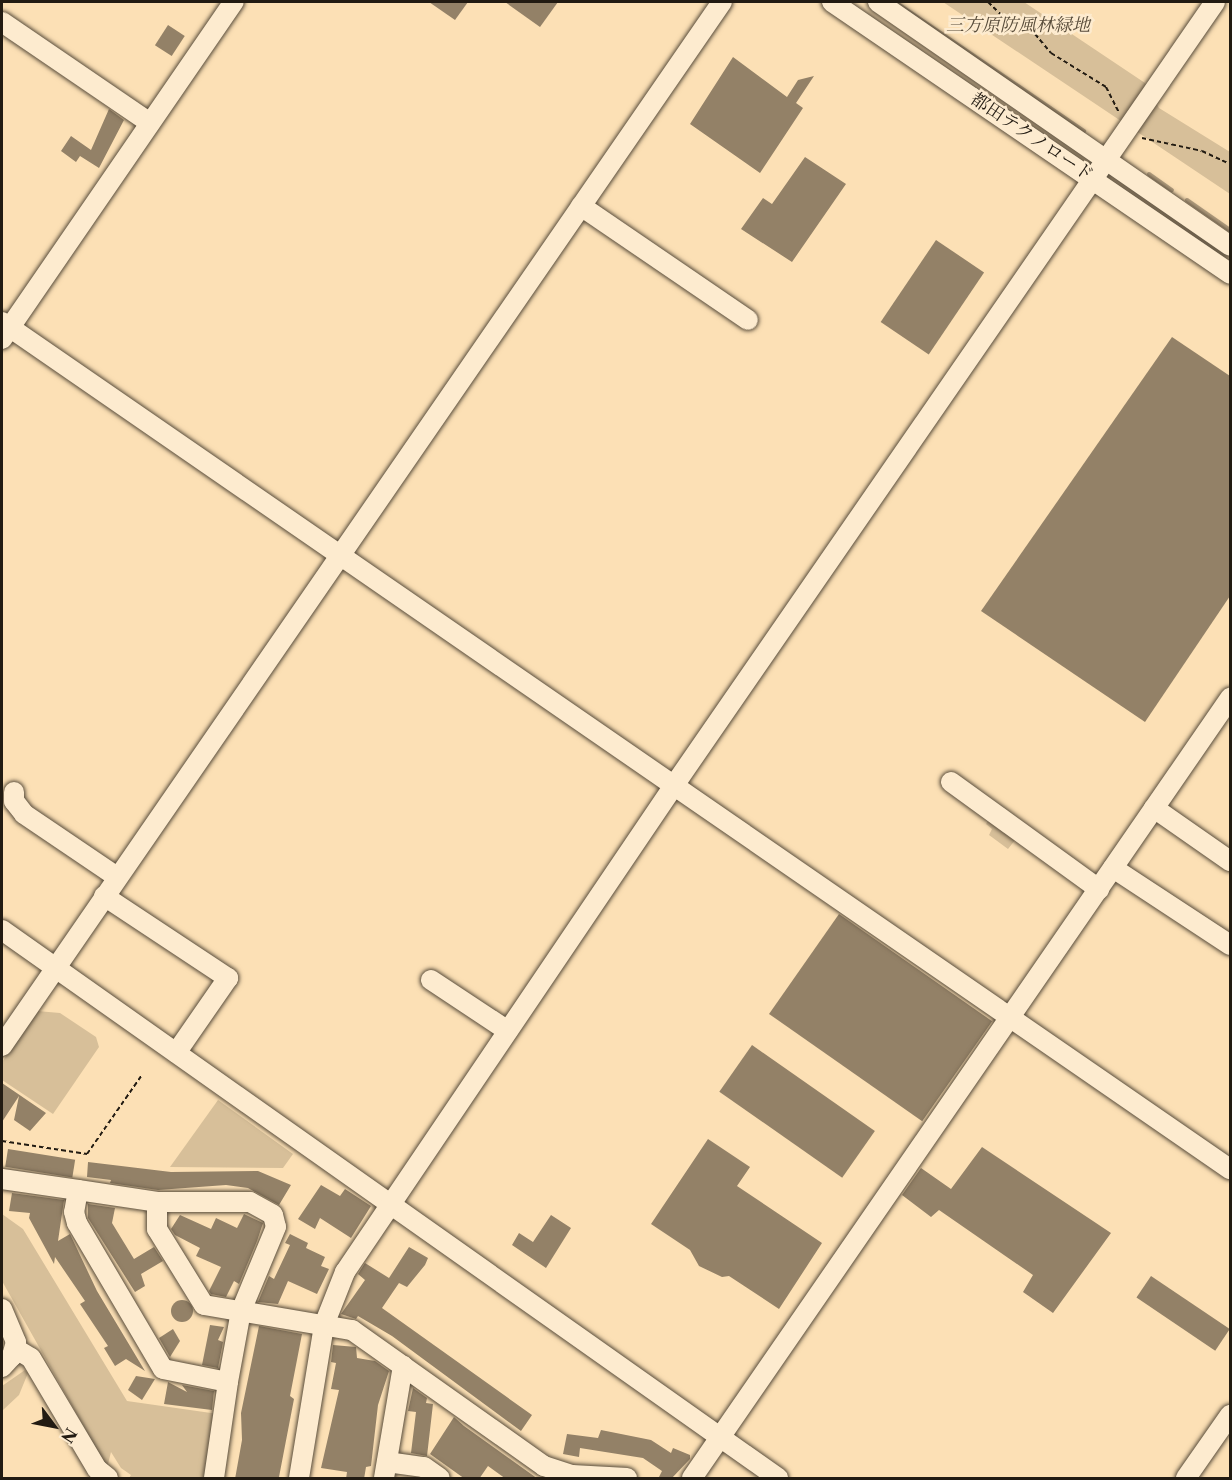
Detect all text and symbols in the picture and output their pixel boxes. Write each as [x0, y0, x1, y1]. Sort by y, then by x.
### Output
park label: 三方原防風林緑地 [946, 14, 1090, 36]
street label: 都田テクノロード [966, 88, 1098, 186]
north arrow [24, 1396, 84, 1456]
text: N [57, 1424, 81, 1447]

